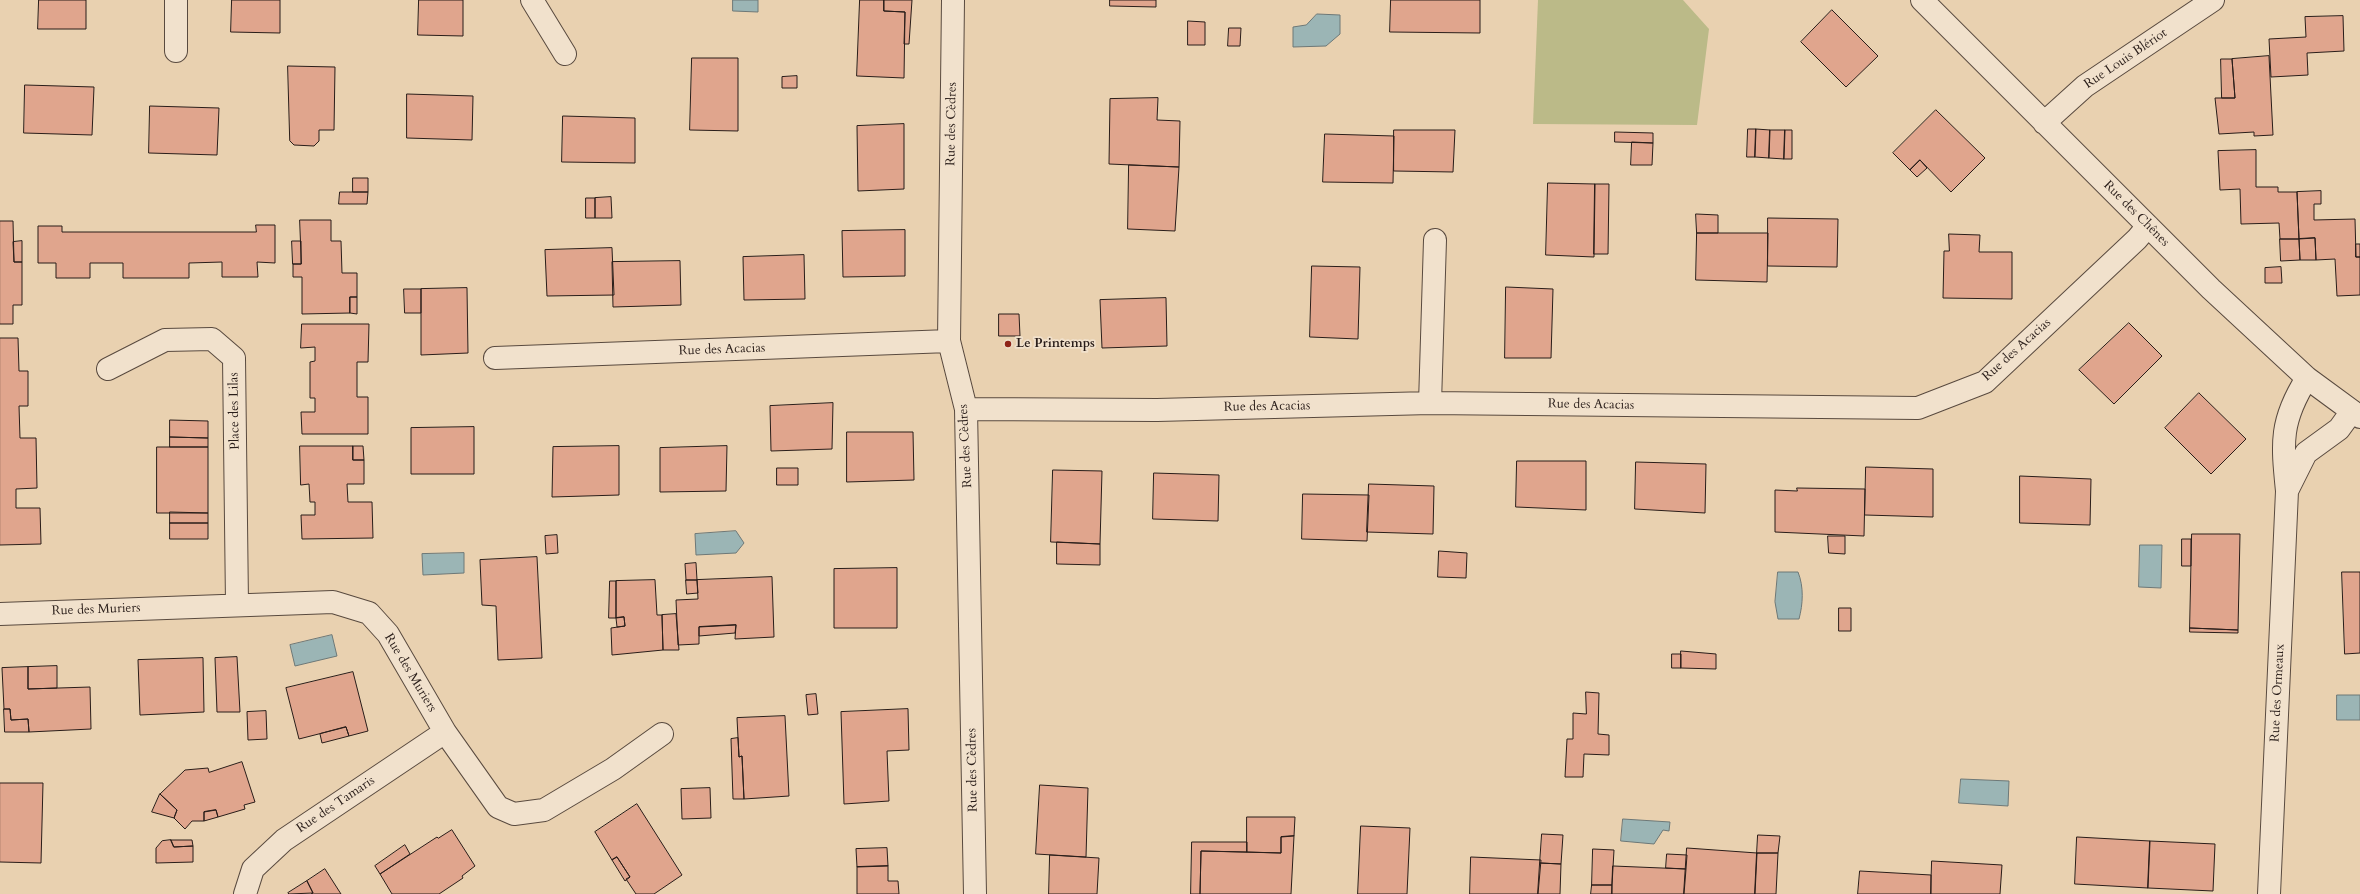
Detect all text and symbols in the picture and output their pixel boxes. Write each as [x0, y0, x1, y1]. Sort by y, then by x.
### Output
street label: Rue Louis Blériot [2082, 26, 2170, 92]
street label: Rue des Cèdres [943, 82, 961, 166]
street label: Rue des Chênes [2100, 178, 2172, 250]
street label: Rue des Acacias [1980, 315, 2054, 385]
place label: Le Printemps [1016, 336, 1095, 352]
marker: Le Printemps [1003, 339, 1013, 349]
street label: Rue des Acacias [678, 341, 766, 359]
street label: Place des Lilas [227, 372, 243, 450]
street label: Rue des Acacias [1548, 396, 1634, 414]
street label: Rue des Acacias [1224, 398, 1310, 416]
street label: Rue des Cèdres [956, 404, 976, 488]
street label: Rue des Muriers [51, 601, 141, 619]
street label: Rue des Muriers [380, 631, 440, 715]
street label: Rue des Ormeaux [2268, 644, 2288, 742]
street label: Rue des Cèdres [964, 728, 982, 812]
street label: Rue des Tamaris [294, 773, 378, 837]

